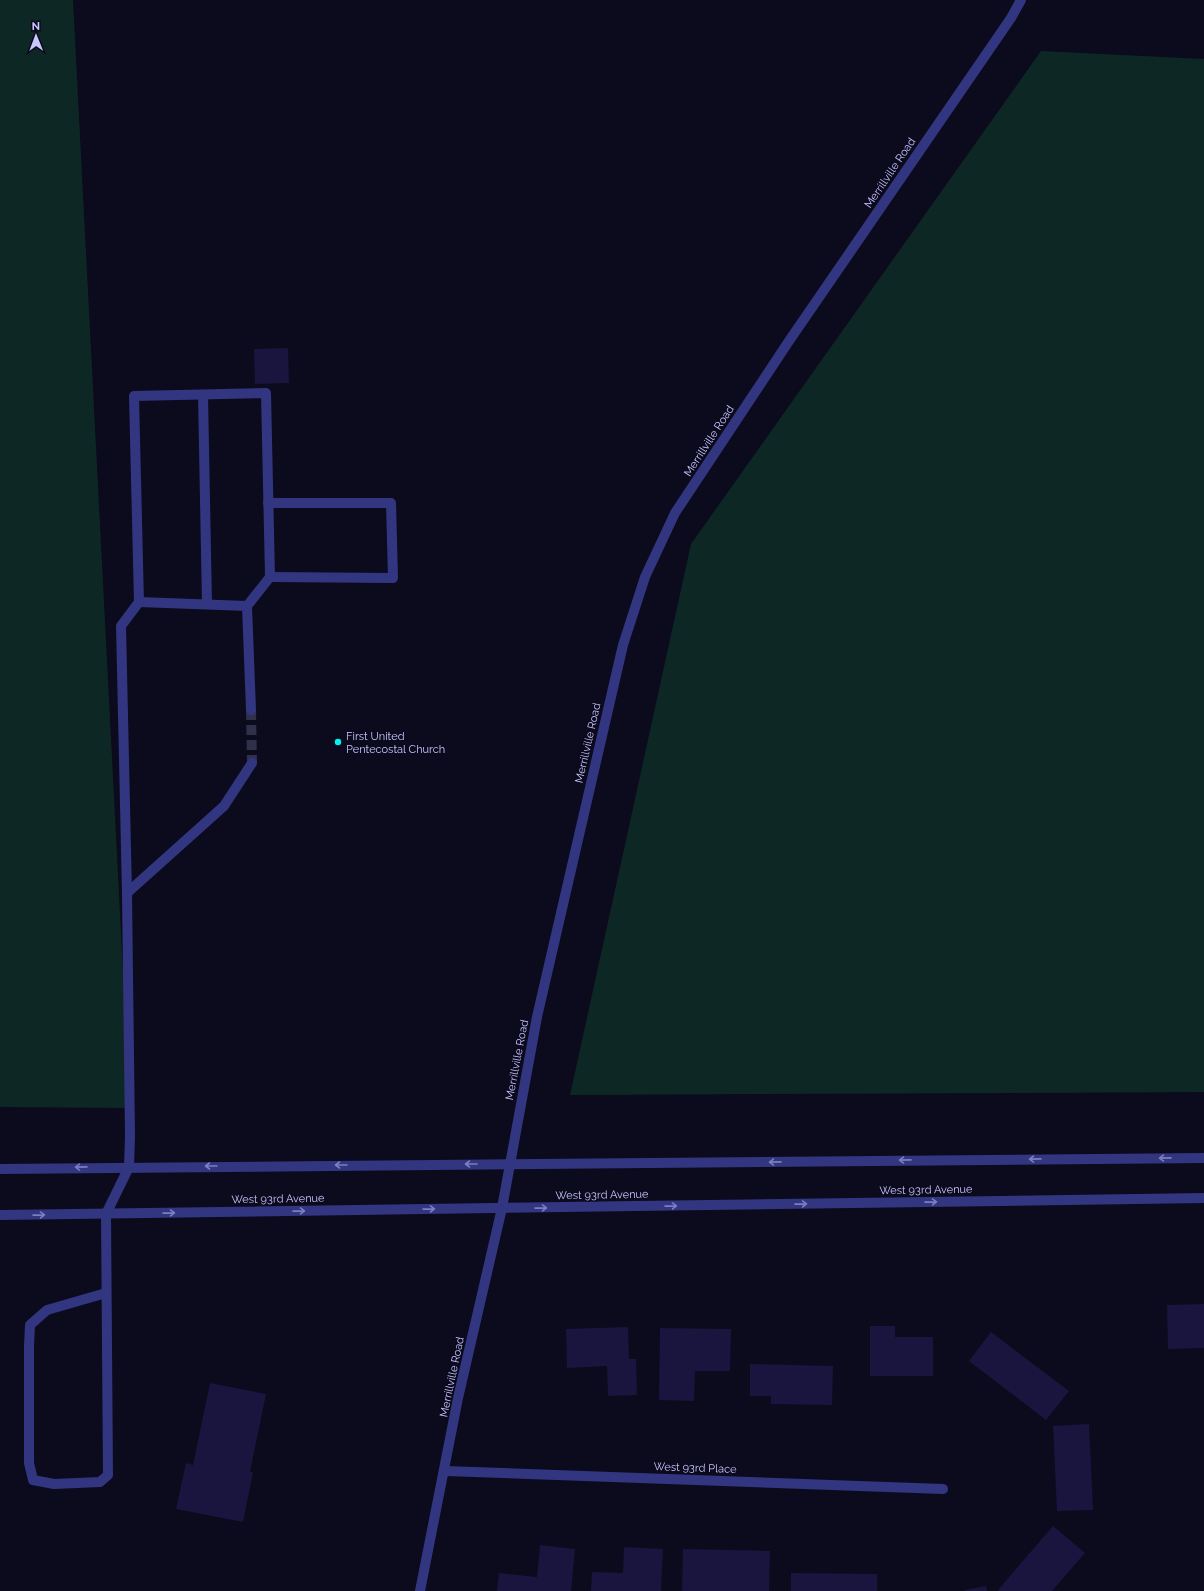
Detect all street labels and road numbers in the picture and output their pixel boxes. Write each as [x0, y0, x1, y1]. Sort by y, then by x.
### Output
street label: Merrillville Road [862, 135, 918, 211]
street label: Merrillville Road [681, 403, 737, 479]
street label: Merrillville Road [572, 702, 604, 784]
street label: Merrillville Road [503, 1018, 531, 1101]
street label: West 93rd Avenue [879, 1183, 973, 1197]
street label: West 93rd Avenue [555, 1188, 649, 1202]
street label: West 93rd Avenue [231, 1192, 325, 1206]
street label: Merrillville Road [437, 1335, 467, 1418]
street label: West 93rd Place [653, 1460, 737, 1476]

